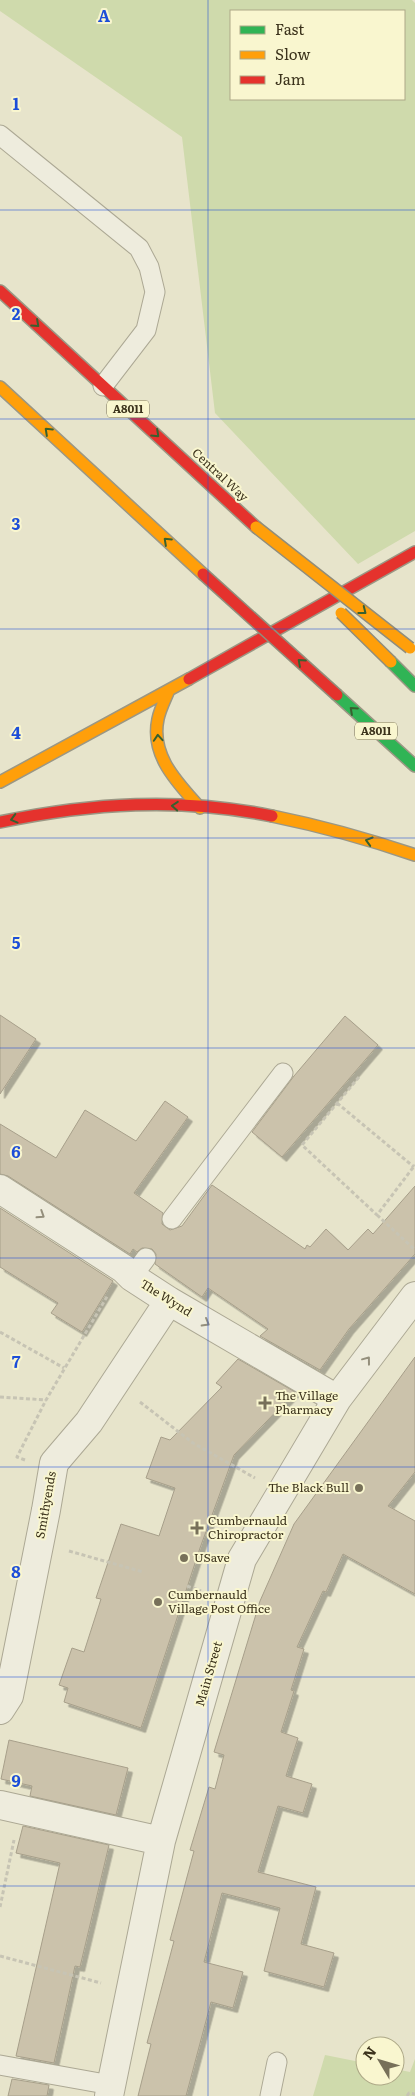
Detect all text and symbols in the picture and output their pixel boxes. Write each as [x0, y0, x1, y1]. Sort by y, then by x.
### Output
text: A [98, 3, 110, 27]
legend [230, 10, 405, 100]
text: Fast [275, 17, 304, 40]
text: Slow [275, 42, 310, 65]
text: Jam [275, 67, 306, 90]
text: 1 [13, 91, 20, 115]
text: 2 [12, 301, 21, 325]
one-way arrow [30, 318, 39, 327]
road number: A8011 [107, 400, 149, 418]
one-way arrow [44, 428, 53, 437]
one-way arrow [150, 428, 159, 437]
street label: Central Way [189, 444, 253, 505]
text: 3 [12, 511, 21, 535]
one-way arrow [164, 538, 173, 547]
one-way arrow [357, 605, 366, 613]
one-way arrow [297, 659, 306, 668]
one-way arrow [349, 707, 358, 716]
text: 4 [11, 720, 21, 744]
road number: A8011 [355, 722, 397, 739]
one-way arrow [153, 734, 164, 742]
one-way arrow [171, 801, 179, 812]
one-way arrow [10, 813, 18, 823]
one-way arrow [365, 836, 373, 846]
text: 5 [12, 930, 21, 954]
text: 6 [11, 1139, 21, 1163]
one-way arrow [36, 1209, 45, 1219]
street label: The Wynd [137, 1274, 196, 1321]
one-way arrow [201, 1316, 210, 1326]
text: 7 [12, 1349, 21, 1373]
one-way arrow [361, 1357, 369, 1366]
place label: The Village Pharmacy [275, 1386, 338, 1418]
marker: The Village Pharmacy [259, 1397, 271, 1409]
street label: Smithyends [30, 1469, 60, 1540]
place label: The Black Bull [268, 1478, 349, 1496]
marker: The Black Bull [353, 1482, 365, 1494]
place label: Cumbernauld Chiropractor [208, 1511, 288, 1543]
marker: Cumbernauld Chiropractor [190, 1521, 204, 1535]
place label: USave [194, 1548, 230, 1566]
marker: USave [178, 1552, 190, 1564]
text: 8 [11, 1559, 21, 1583]
place label: Cumbernauld Village Post Office [168, 1585, 270, 1617]
marker: Cumbernauld Village Post Office [152, 1596, 164, 1608]
street label: Main Street [190, 1639, 226, 1708]
text: 9 [11, 1768, 21, 1792]
north arrow [355, 2036, 405, 2086]
text: N [357, 2041, 381, 2063]

